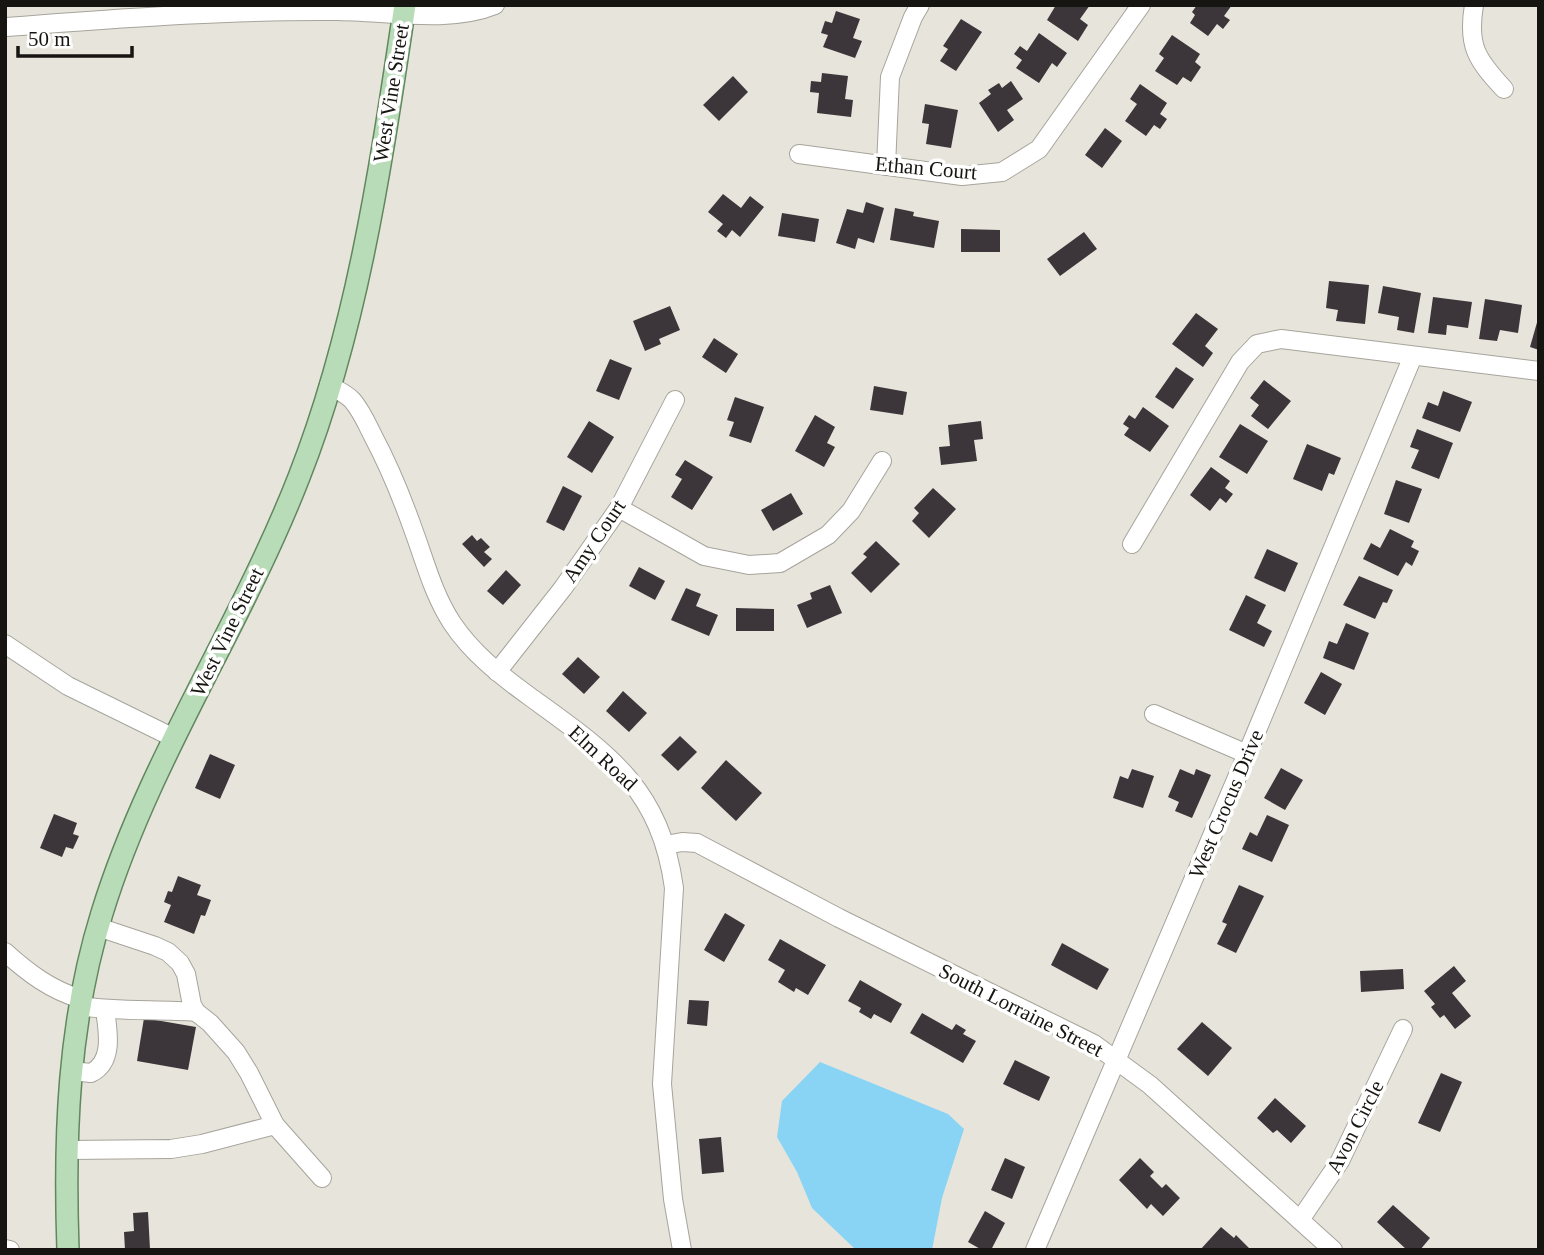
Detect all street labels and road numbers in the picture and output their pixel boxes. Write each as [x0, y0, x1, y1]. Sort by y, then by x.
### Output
street label: West Vine Street [368, 22, 414, 164]
street label: Ethan Court [874, 152, 978, 184]
street label: Amy Court [557, 495, 631, 587]
street label: West Vine Street [185, 564, 269, 700]
street label: Elm Road [564, 720, 642, 796]
street label: West Crocus Drive [1184, 726, 1268, 882]
street label: South Lorraine Street [935, 958, 1107, 1062]
street label: Avon Circle [1321, 1076, 1389, 1178]

